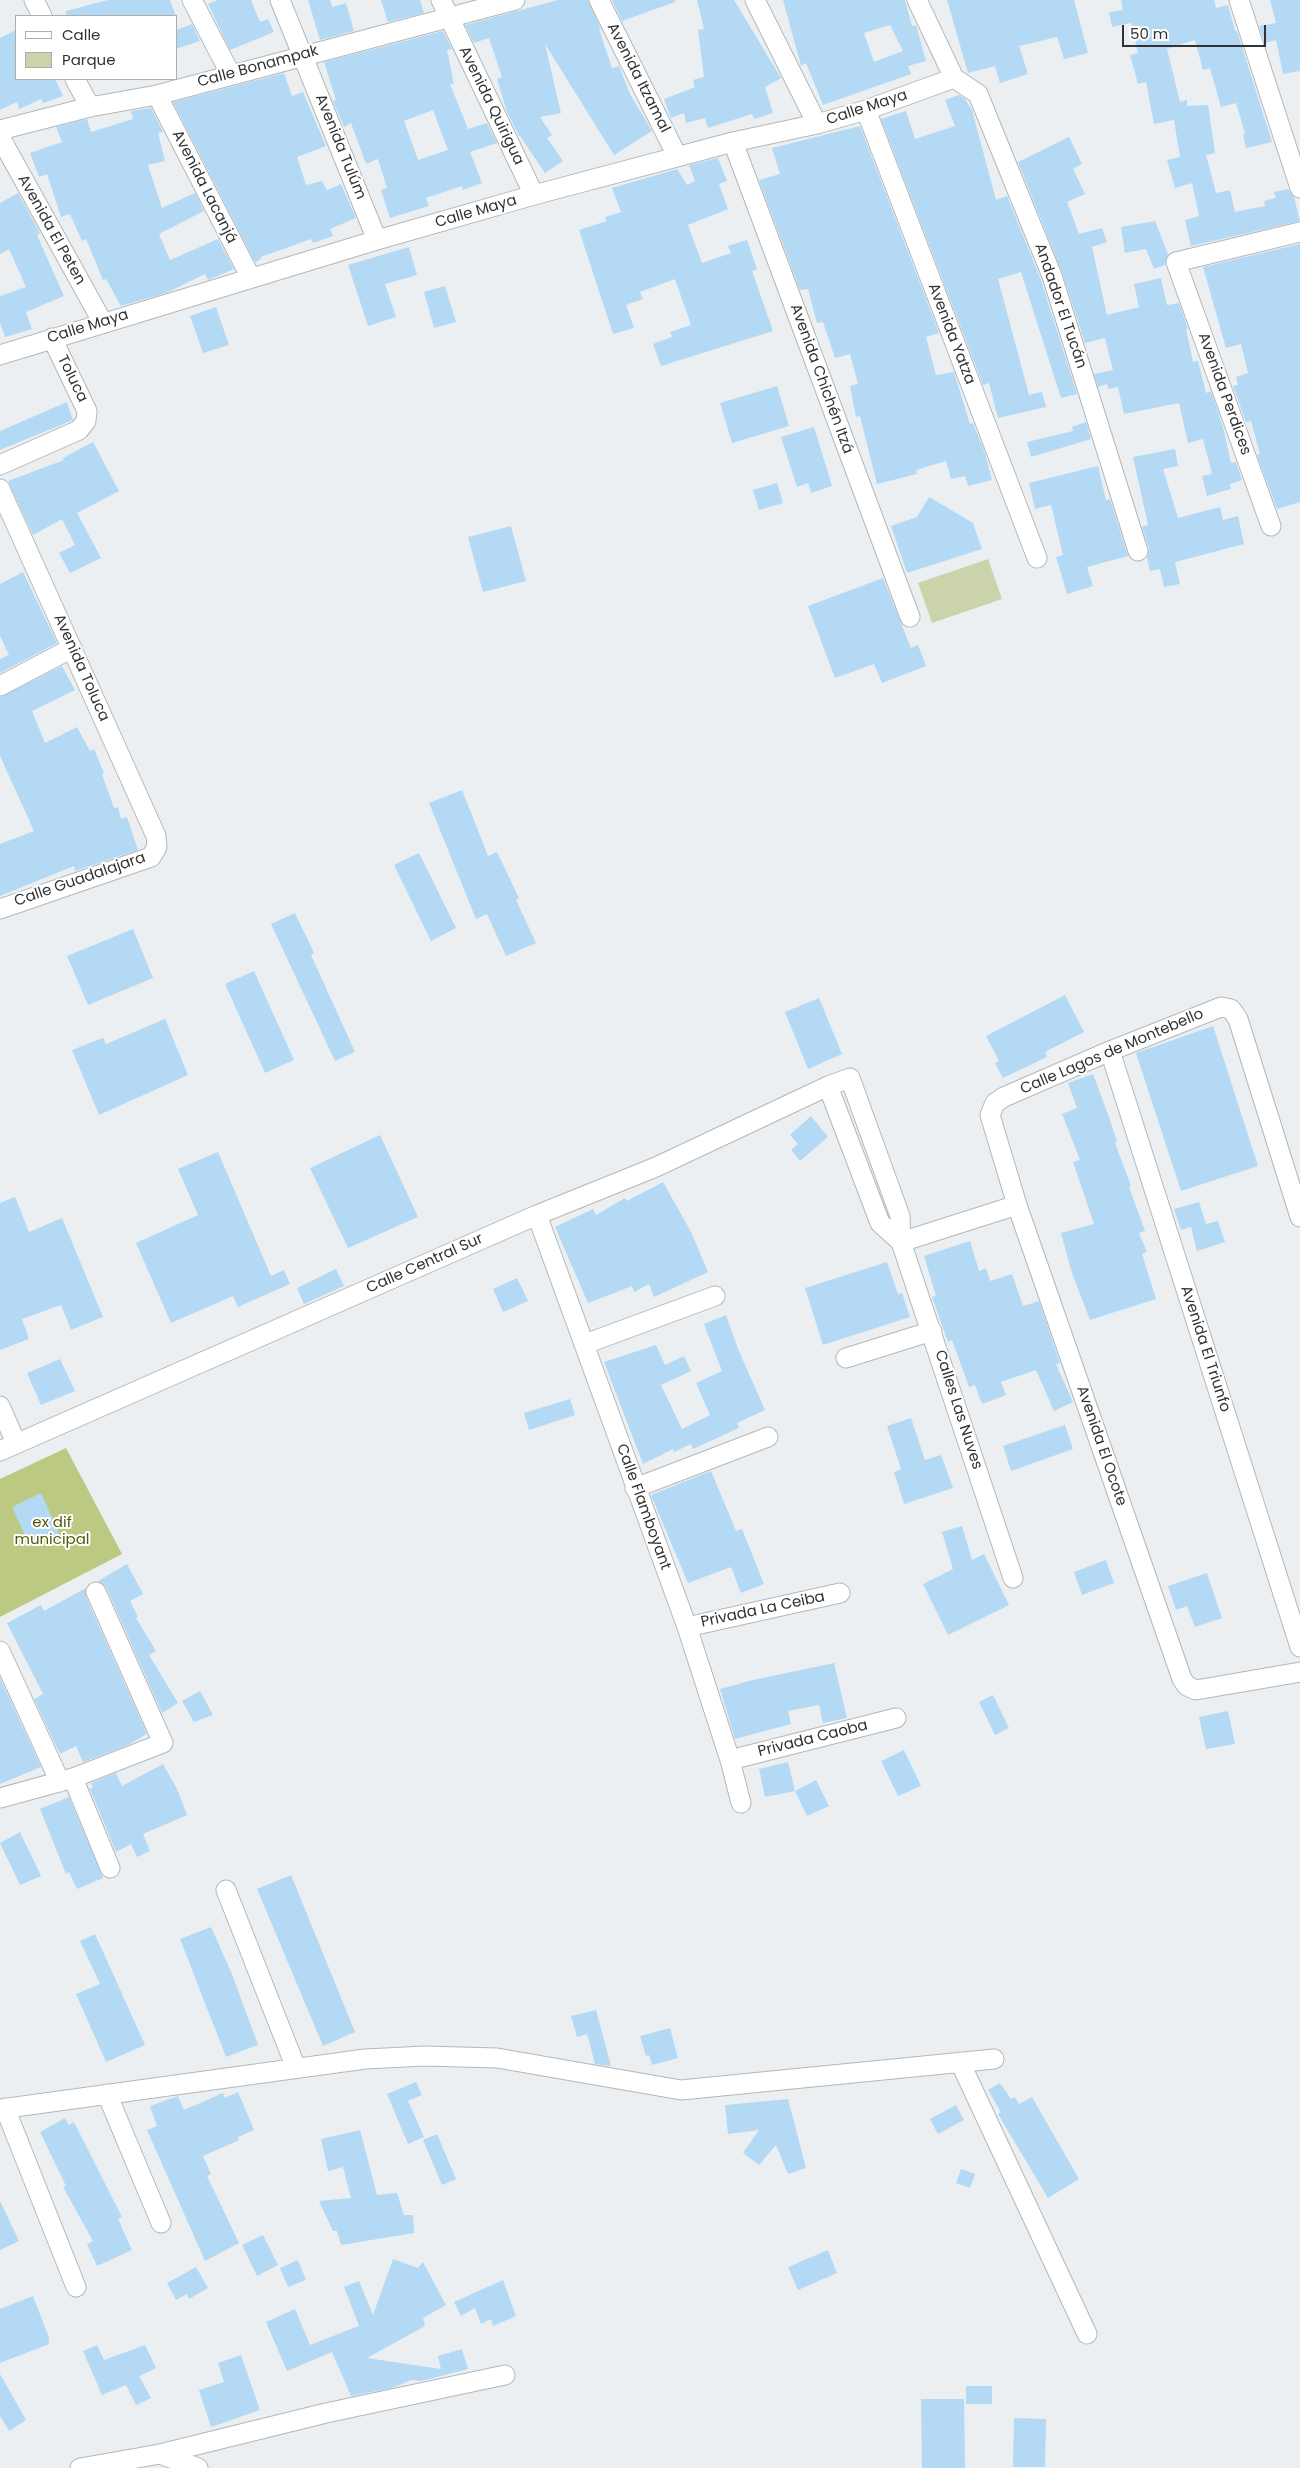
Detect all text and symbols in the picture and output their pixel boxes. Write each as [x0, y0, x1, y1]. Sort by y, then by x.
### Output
legend [15, 15, 178, 80]
scale bar [1125, 15, 1269, 47]
street label: Avenida Itzamal [603, 20, 673, 136]
text: 50 m [1130, 23, 1168, 44]
text: Calle [62, 24, 100, 45]
street label: Calle Bonampak [196, 42, 320, 92]
street label: Avenida Quirigua [454, 44, 528, 168]
text: Parque [62, 49, 115, 70]
street label: Calle Maya [824, 86, 910, 130]
street label: Avenida Tulúm [311, 92, 369, 202]
street label: Avenida Lacanjá [168, 127, 240, 247]
street label: Avenida El Peten [13, 172, 89, 288]
street label: Calle Maya [433, 192, 519, 232]
street label: Andador El Tucán [1030, 241, 1090, 371]
street label: Avenida Yatza [923, 281, 979, 387]
street label: Avenida Chichén Itzá [786, 302, 856, 456]
street label: Calle Maya [45, 306, 131, 348]
street label: Avenida Perdices [1193, 330, 1255, 458]
street label: Toluca [53, 352, 91, 406]
street label: Avenida Toluca [49, 612, 113, 724]
street label: Calle Guadalajara [12, 849, 148, 911]
street label: Calle Lagos de Montebello [1018, 1005, 1206, 1099]
street label: Calle Central Sur [364, 1230, 486, 1298]
street label: Avenida El Triunfo [1176, 1283, 1234, 1415]
street label: Calles Las Nuves [930, 1348, 986, 1472]
street label: Avenida El Ocote [1072, 1383, 1130, 1509]
street label: Calle Flamboyant [612, 1442, 674, 1572]
park label: ex dif municipal [14, 1514, 90, 1549]
street label: Privada La Ceiba [699, 1588, 827, 1632]
street label: Privada Caoba [756, 1717, 870, 1761]

